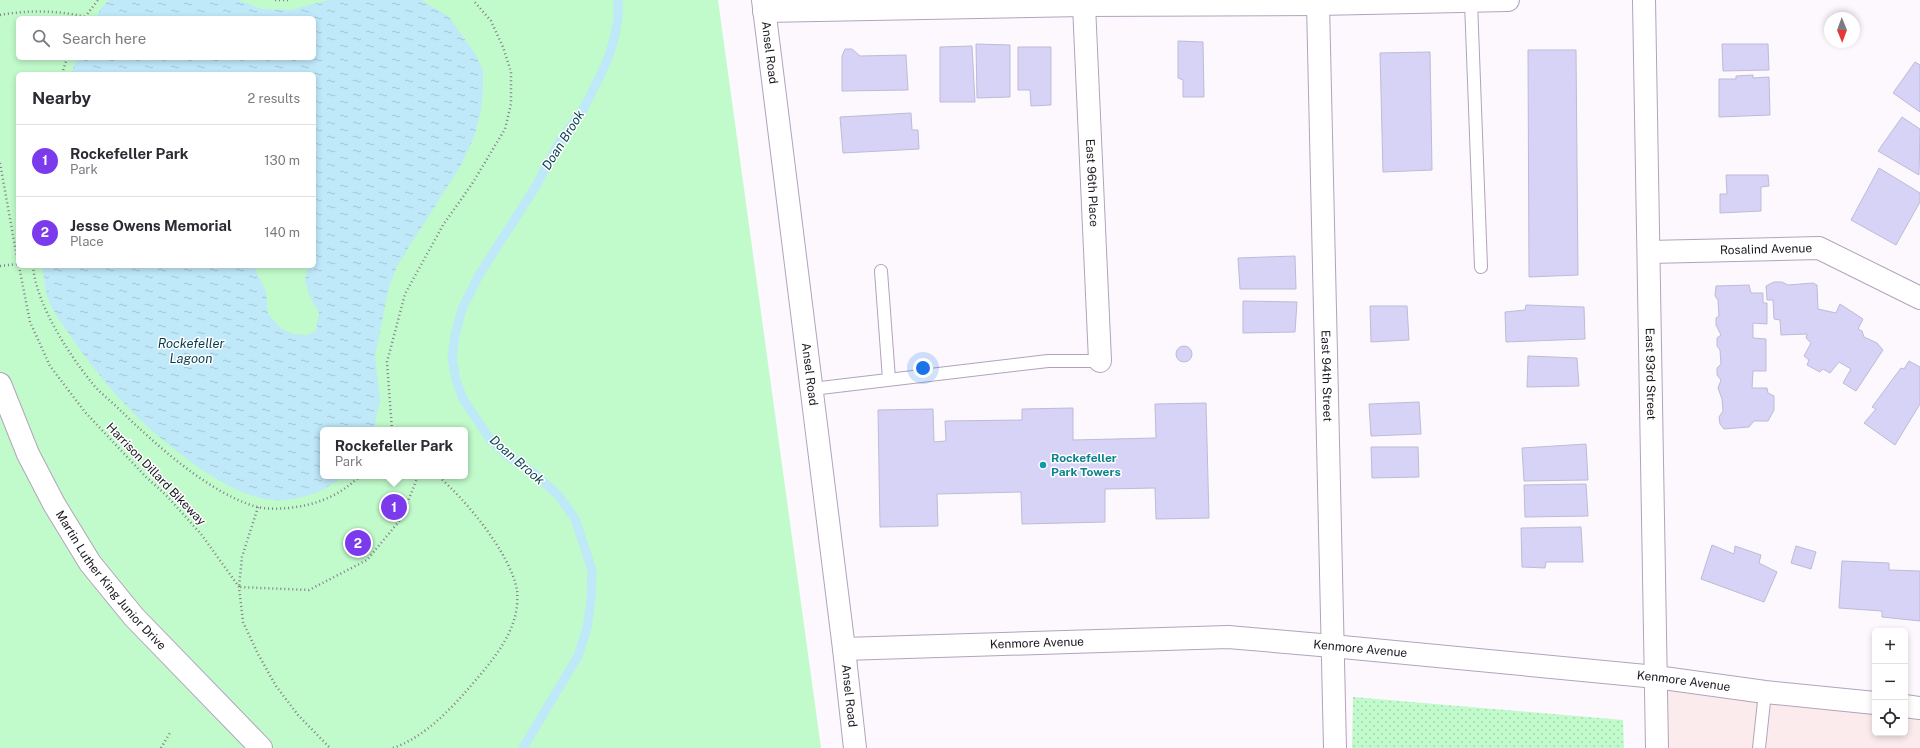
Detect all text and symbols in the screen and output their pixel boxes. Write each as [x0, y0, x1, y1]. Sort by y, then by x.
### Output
north arrow [1824, 12, 1860, 48]
search box [16, 16, 316, 60]
street label: Ansel Road [759, 20, 780, 85]
icon: search [30, 27, 52, 49]
text: Search here [62, 30, 146, 47]
text: Nearby [32, 88, 91, 108]
text: 2 results [248, 91, 300, 106]
water label: Doan Brook [539, 107, 587, 173]
street label: East 96th Place [1083, 139, 1101, 227]
text: Rockefeller Park [70, 145, 189, 162]
text: 1 [42, 153, 48, 168]
text: 130 m [264, 153, 300, 168]
text: Park [70, 162, 98, 177]
text: Jesse Owens Memorial [70, 217, 232, 234]
text: 2 [41, 225, 49, 240]
text: 140 m [264, 225, 300, 240]
text: Place [70, 234, 104, 249]
street label: Rosalind Avenue [1720, 241, 1812, 257]
street label: East 93rd Street [1643, 328, 1658, 421]
street label: East 94th Street [1318, 330, 1335, 422]
water label: Rockefeller Lagoon [158, 336, 224, 366]
street label: Ansel Road [799, 342, 821, 406]
your location [913, 358, 933, 378]
street label: Harrison Dillard Bikeway [103, 420, 209, 529]
popup [320, 427, 468, 479]
water label: Doan Brook [487, 432, 547, 488]
text: Rockefeller Park [335, 437, 453, 454]
place label: Rockefeller Park Towers [1051, 451, 1121, 479]
text: Park [335, 454, 362, 469]
marker: Rockefeller Park Towers [1038, 460, 1048, 470]
pin: 1 [381, 492, 407, 522]
street label: Martin Luther King Junior Drive [53, 508, 169, 653]
pin: 2 [345, 528, 371, 558]
map controls [1872, 628, 1908, 736]
button: + [1872, 628, 1908, 664]
street label: Kenmore Avenue [990, 634, 1084, 651]
street label: Kenmore Avenue [1313, 637, 1408, 660]
street label: Ansel Road [839, 663, 860, 728]
button: − [1872, 664, 1908, 700]
street label: Kenmore Avenue [1636, 668, 1732, 694]
button: locate [1872, 700, 1908, 736]

